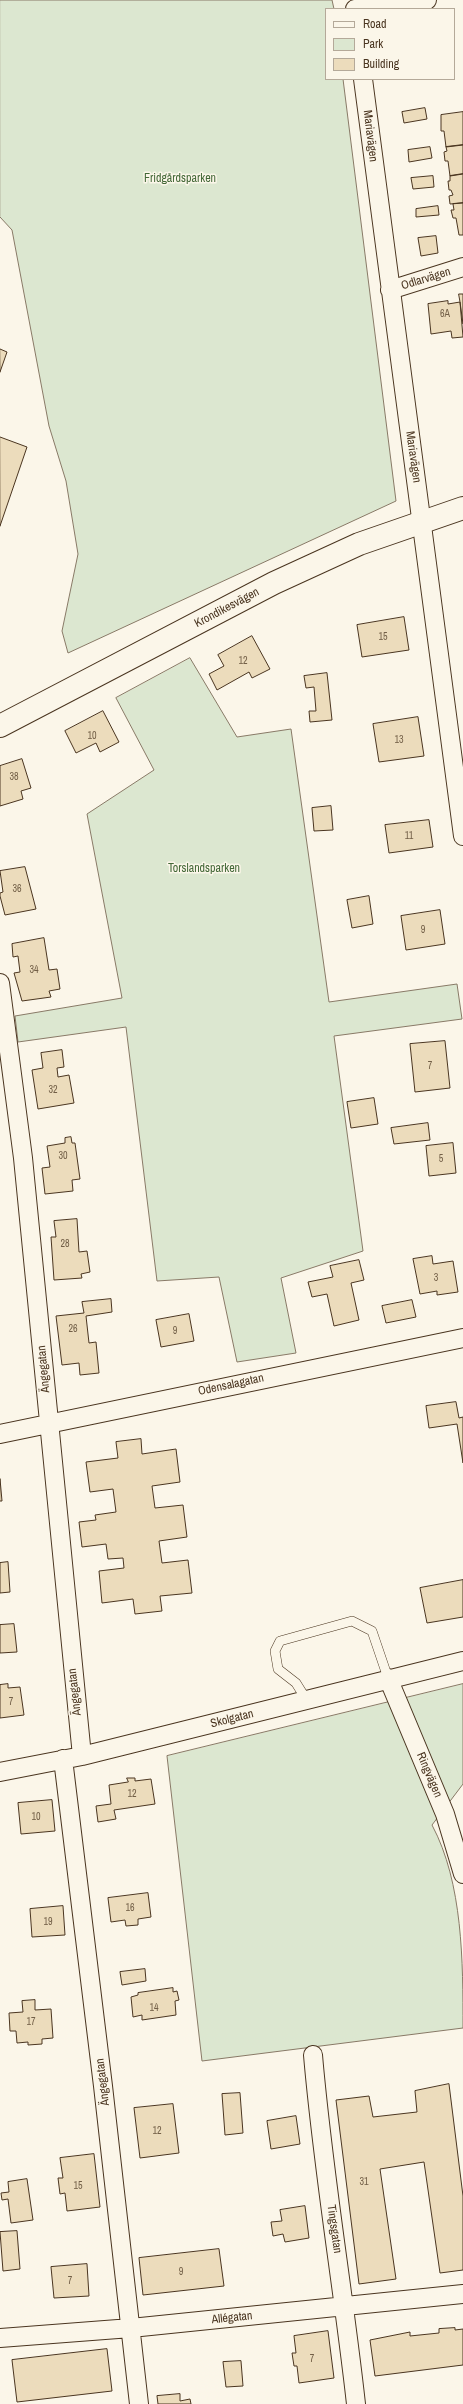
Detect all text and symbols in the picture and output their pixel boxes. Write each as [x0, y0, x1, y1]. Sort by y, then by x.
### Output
legend [325, 8, 455, 80]
text: Road [363, 16, 387, 32]
text: Park [363, 36, 383, 52]
text: Building [363, 56, 399, 72]
street label: Mariavägen [360, 109, 380, 163]
park label: Fridgårdsparken [144, 172, 216, 186]
street label: Odlarvägen [400, 265, 452, 293]
house number: 6A [440, 308, 450, 320]
street label: Mariavägen [402, 430, 424, 484]
street label: Krondikesvägen [192, 585, 262, 631]
house number: 15 [378, 631, 388, 643]
house number: 12 [238, 655, 248, 667]
house number: 10 [87, 730, 97, 742]
house number: 13 [394, 734, 404, 746]
house number: 38 [9, 771, 19, 783]
house number: 11 [405, 830, 413, 842]
park label: Torslandsparken [168, 862, 240, 876]
house number: 36 [12, 883, 22, 895]
house number: 9 [421, 924, 425, 936]
house number: 34 [29, 964, 39, 976]
house number: 7 [428, 1060, 432, 1072]
house number: 32 [48, 1084, 58, 1096]
house number: 30 [58, 1150, 68, 1162]
house number: 5 [439, 1153, 443, 1165]
house number: 28 [60, 1238, 70, 1250]
house number: 3 [434, 1272, 438, 1284]
house number: 26 [68, 1323, 78, 1335]
house number: 9 [173, 1325, 177, 1337]
street label: Ängegatan [35, 1345, 53, 1393]
street label: Odensalagatan [197, 1371, 265, 1399]
street label: Ängegatan [65, 1668, 85, 1716]
house number: 7 [9, 1696, 13, 1708]
street label: Skolgatan [209, 1707, 255, 1731]
street label: Ringvägen [413, 1750, 445, 1800]
house number: 12 [127, 1788, 137, 1800]
house number: 10 [31, 1811, 41, 1823]
house number: 16 [125, 1902, 135, 1914]
house number: 19 [43, 1916, 53, 1928]
house number: 14 [149, 2002, 159, 2014]
house number: 17 [26, 2016, 36, 2028]
street label: Ängegatan [93, 2057, 113, 2107]
house number: 12 [152, 2125, 162, 2137]
house number: 31 [359, 2176, 369, 2188]
house number: 15 [73, 2180, 83, 2192]
street label: Tingsgatan [323, 2204, 345, 2254]
house number: 9 [179, 2266, 183, 2278]
house number: 7 [68, 2275, 72, 2287]
street label: Allégatan [211, 2309, 253, 2327]
house number: 7 [310, 2353, 314, 2365]

